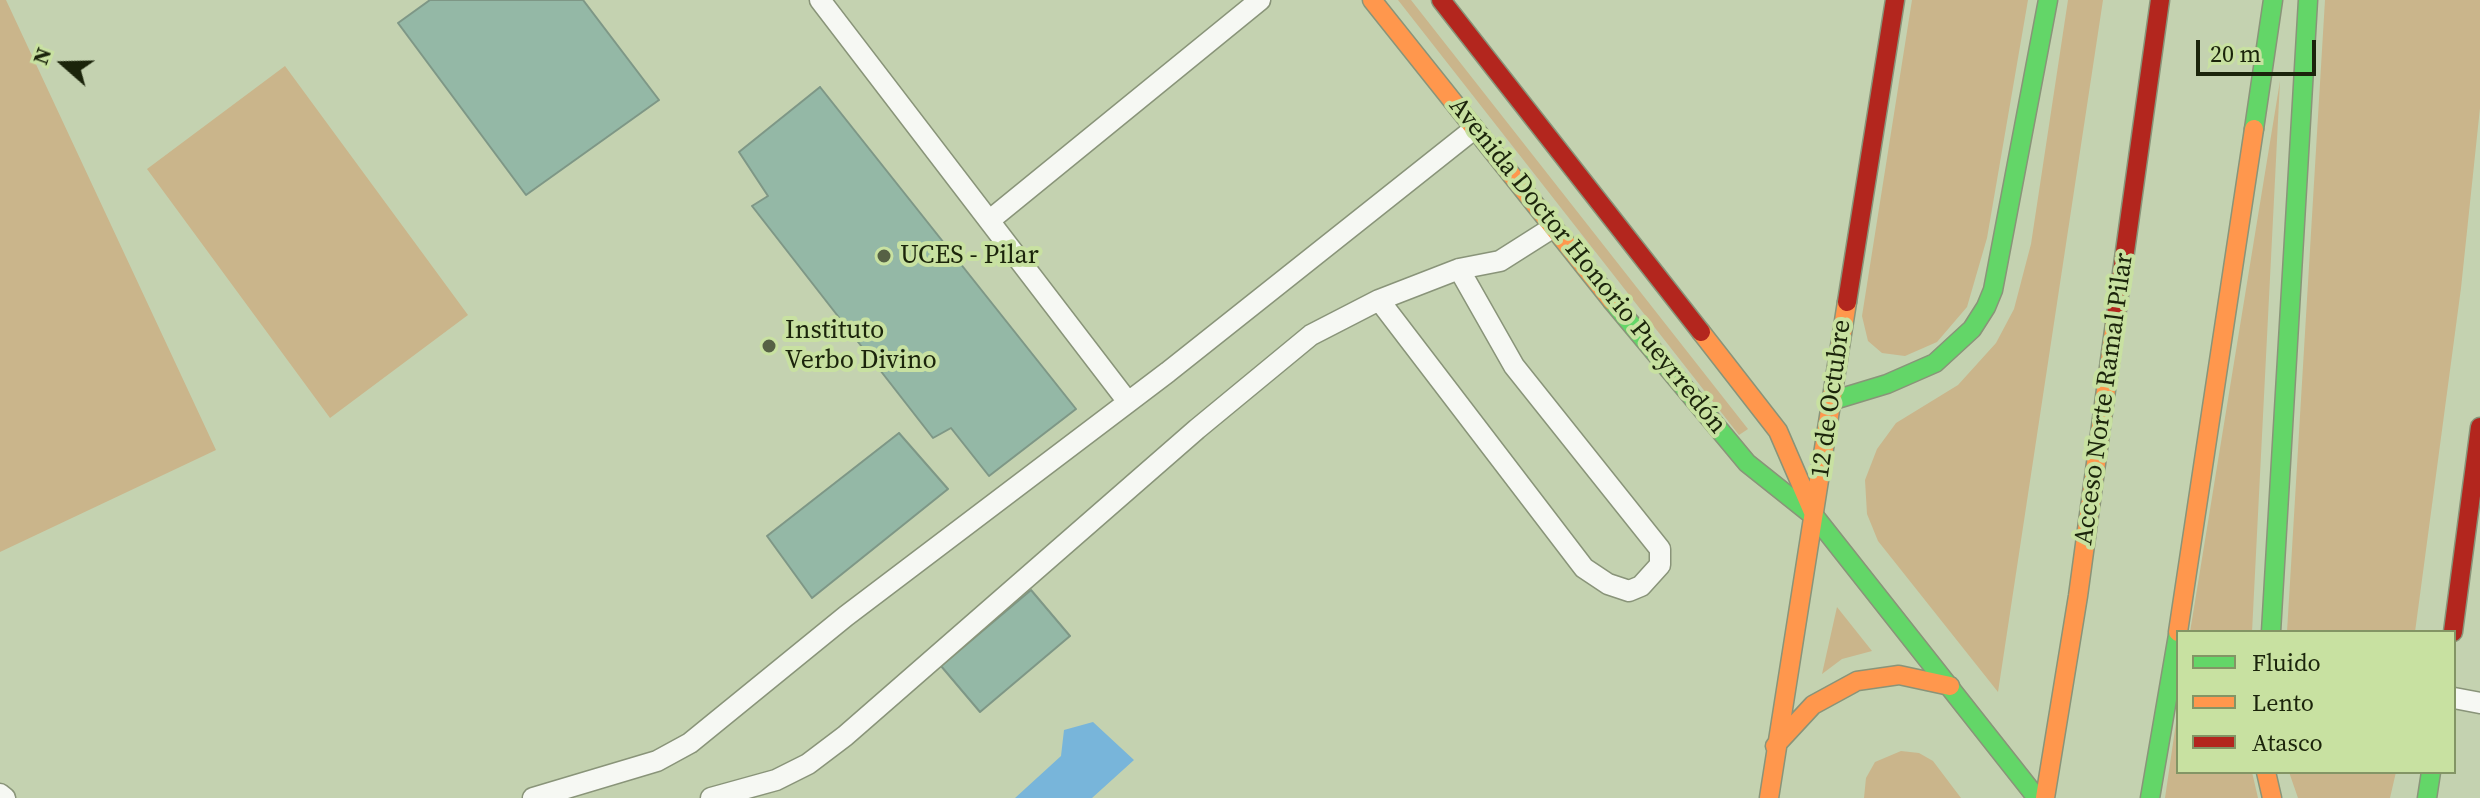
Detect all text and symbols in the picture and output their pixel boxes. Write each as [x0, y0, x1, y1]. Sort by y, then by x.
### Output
north arrow [24, 24, 104, 104]
scale bar [2200, 24, 2320, 74]
text: 20 m [2210, 37, 2261, 70]
text: N [25, 43, 58, 68]
street label: Avenida Doctor Honorio Pueyrredón [1442, 92, 1732, 440]
place label: UCES - Pilar [900, 240, 1039, 272]
marker: UCES - Pilar [875, 247, 893, 265]
street label: Acceso Norte Ramal Pilar [2069, 251, 2141, 547]
place label: Instituto Verbo Divino [785, 315, 937, 376]
street label: 12 de Octubre [1805, 318, 1859, 480]
marker: Instituto Verbo Divino [760, 337, 778, 355]
legend [2176, 630, 2456, 774]
text: Fluido [2252, 646, 2321, 679]
text: Lento [2252, 686, 2314, 719]
text: Atasco [2252, 726, 2323, 759]

